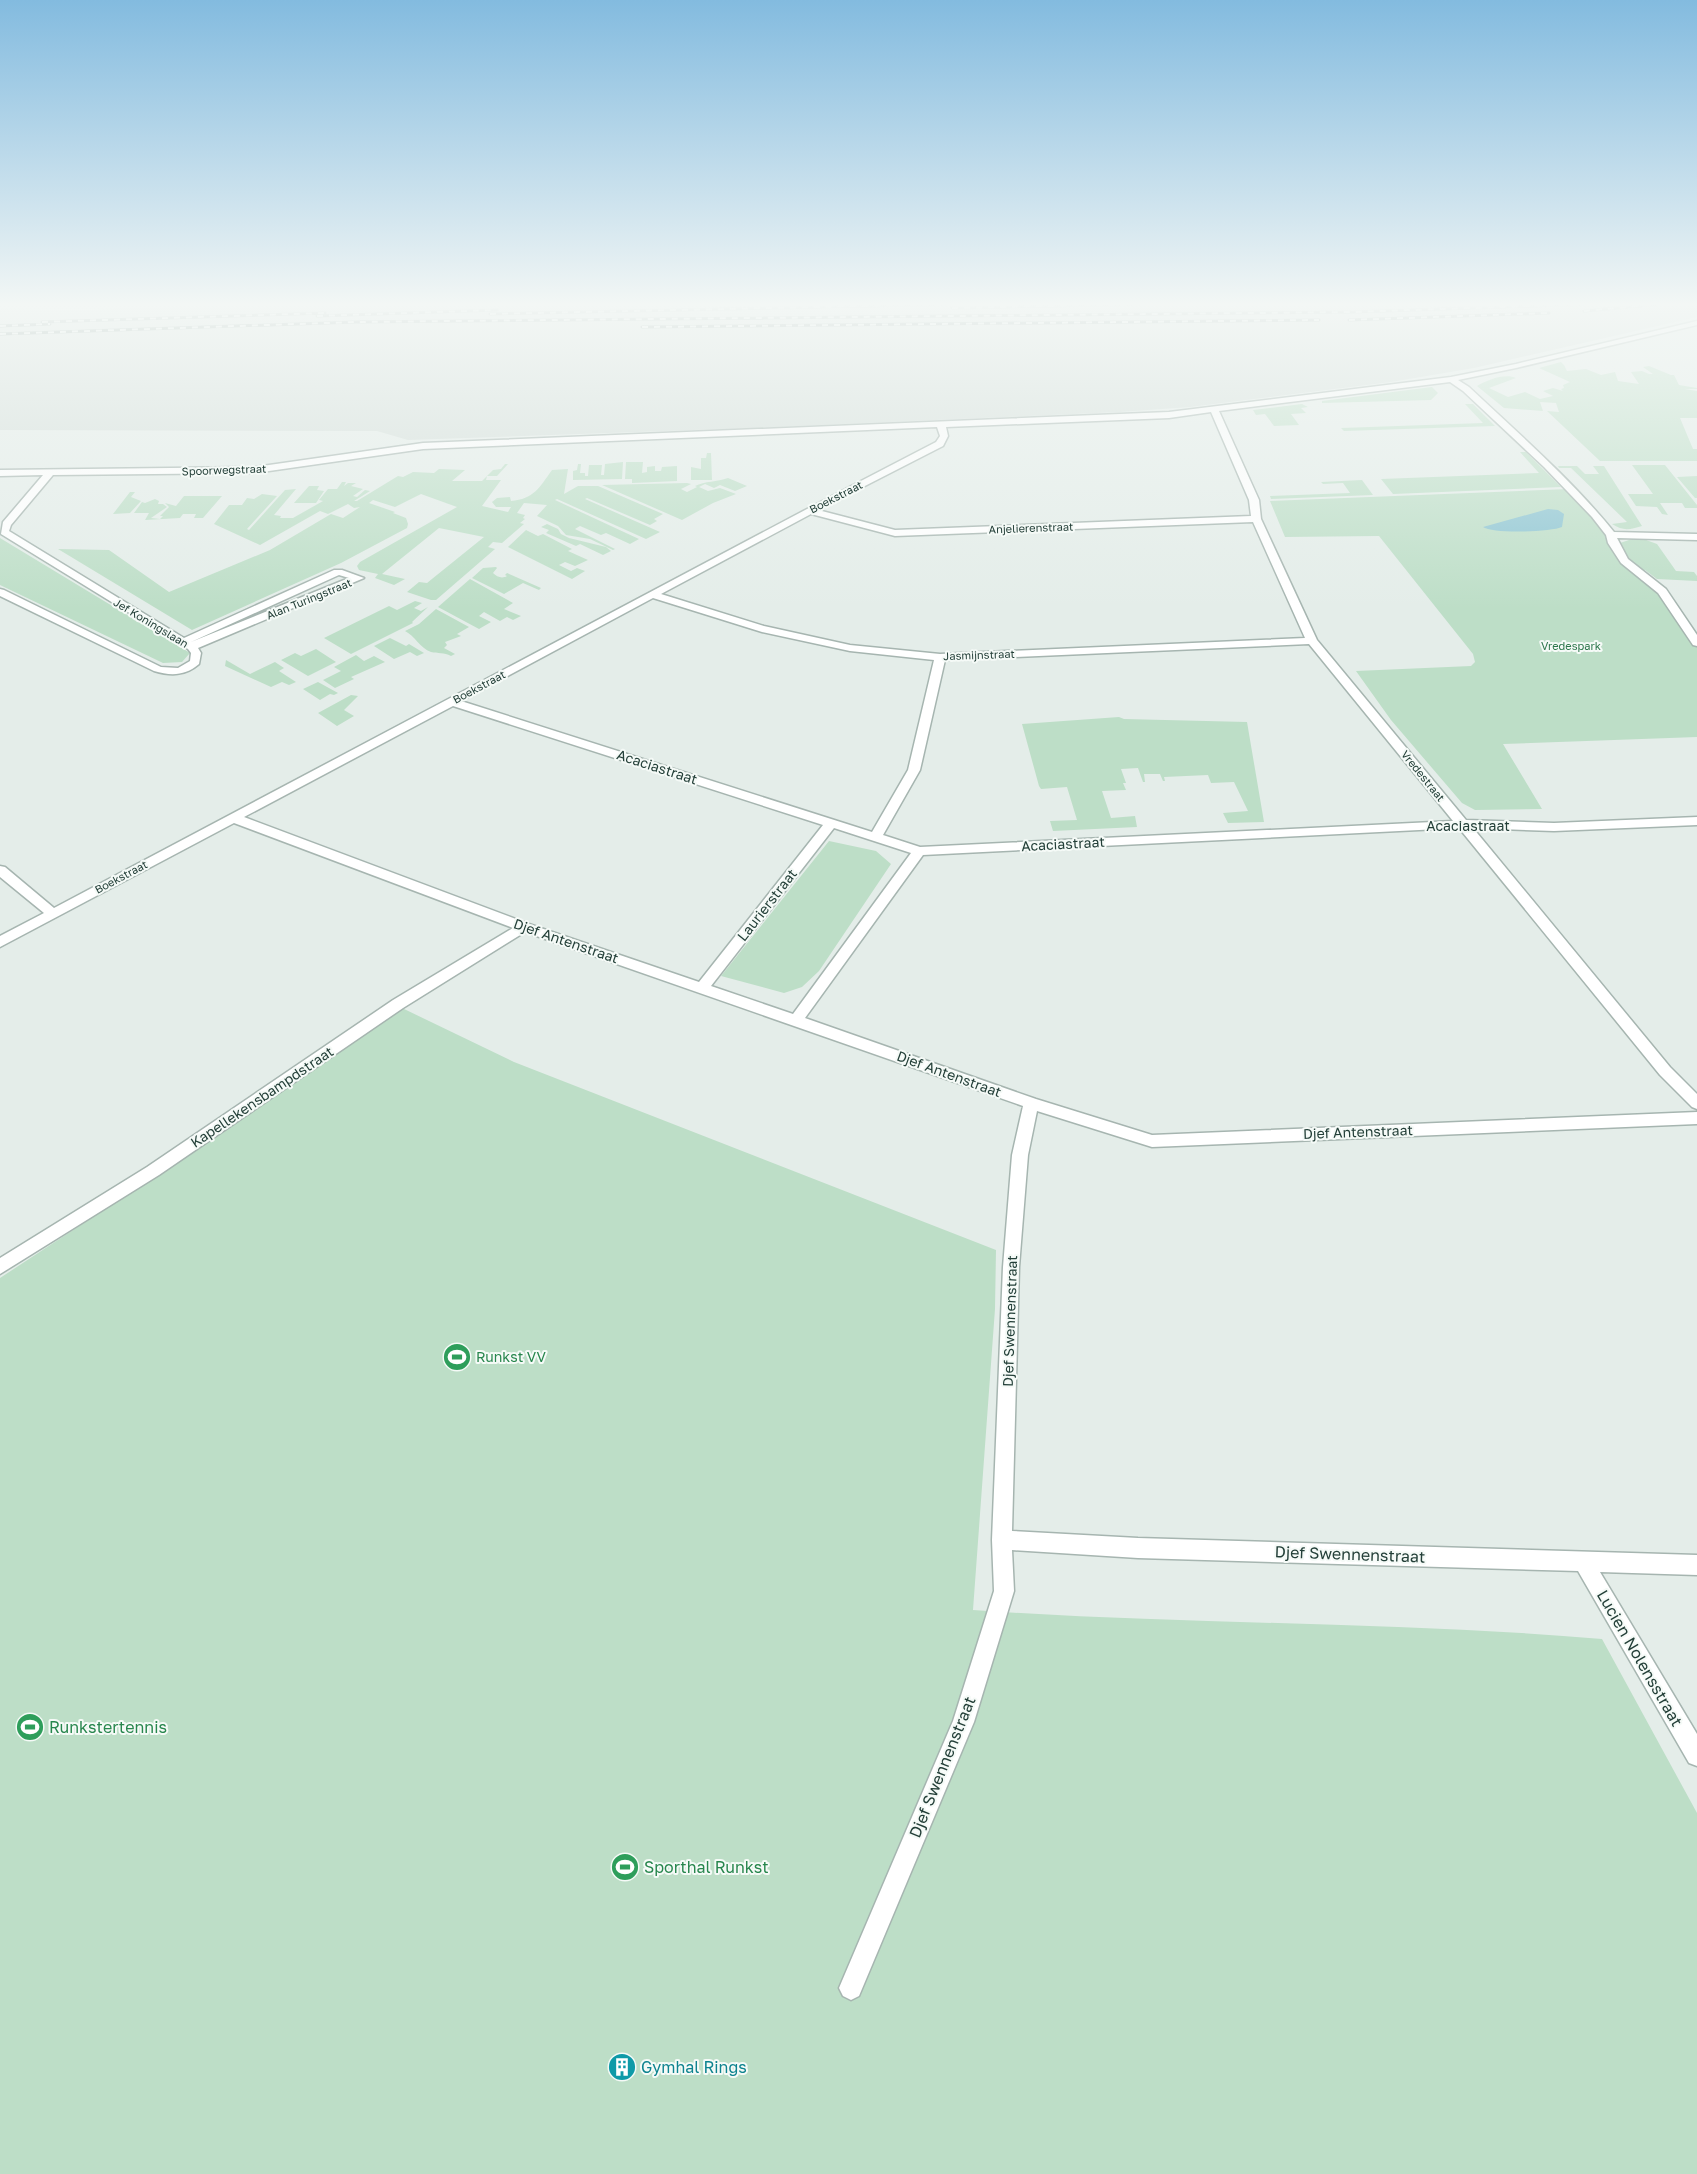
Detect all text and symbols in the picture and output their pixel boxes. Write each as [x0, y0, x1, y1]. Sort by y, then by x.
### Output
street label: Spoorwegstraat [181, 462, 266, 477]
street label: Boekstraat [807, 478, 864, 515]
street label: Anjelierenstraat [988, 520, 1074, 535]
street label: Alan Turingstraat [264, 576, 353, 622]
street label: Jef Koningslaan [112, 595, 191, 650]
park label: Vredespark [1541, 639, 1601, 652]
street label: Jasmijnstraat [943, 647, 1015, 662]
street label: Boekstraat [450, 667, 507, 706]
street label: Acaciastraat [615, 746, 700, 788]
street label: Vredestraat [1399, 748, 1448, 804]
street label: Acaciastraat [1426, 817, 1510, 834]
street label: Acaciastraat [1021, 833, 1105, 854]
street label: Boekstraat [92, 857, 149, 896]
street label: Laurierstraat [733, 865, 800, 944]
street label: Djef Antenstraat [511, 915, 621, 966]
street label: Kapellekensbampdstraat [187, 1042, 336, 1151]
street label: Djef Antenstraat [895, 1047, 1004, 1100]
street label: Djef Antenstraat [1303, 1121, 1413, 1142]
street label: Djef Swennenstraat [999, 1255, 1020, 1387]
sports icon: Runkst VV [442, 1342, 472, 1372]
place label: Runkst VV [476, 1348, 546, 1365]
street label: Djef Swennenstraat [1274, 1541, 1426, 1567]
street label: Lucien Nolensstraat [1593, 1586, 1687, 1730]
street label: Djef Swennenstraat [905, 1693, 979, 1841]
sports icon: Runkstertennis [15, 1712, 45, 1742]
place label: Runkstertennis [49, 1717, 167, 1737]
sports icon: Sporthal Runkst [610, 1852, 640, 1882]
place label: Sporthal Runkst [644, 1857, 769, 1877]
building icon: Gymhal Rings [607, 2052, 637, 2082]
place label: Gymhal Rings [641, 2057, 747, 2077]

